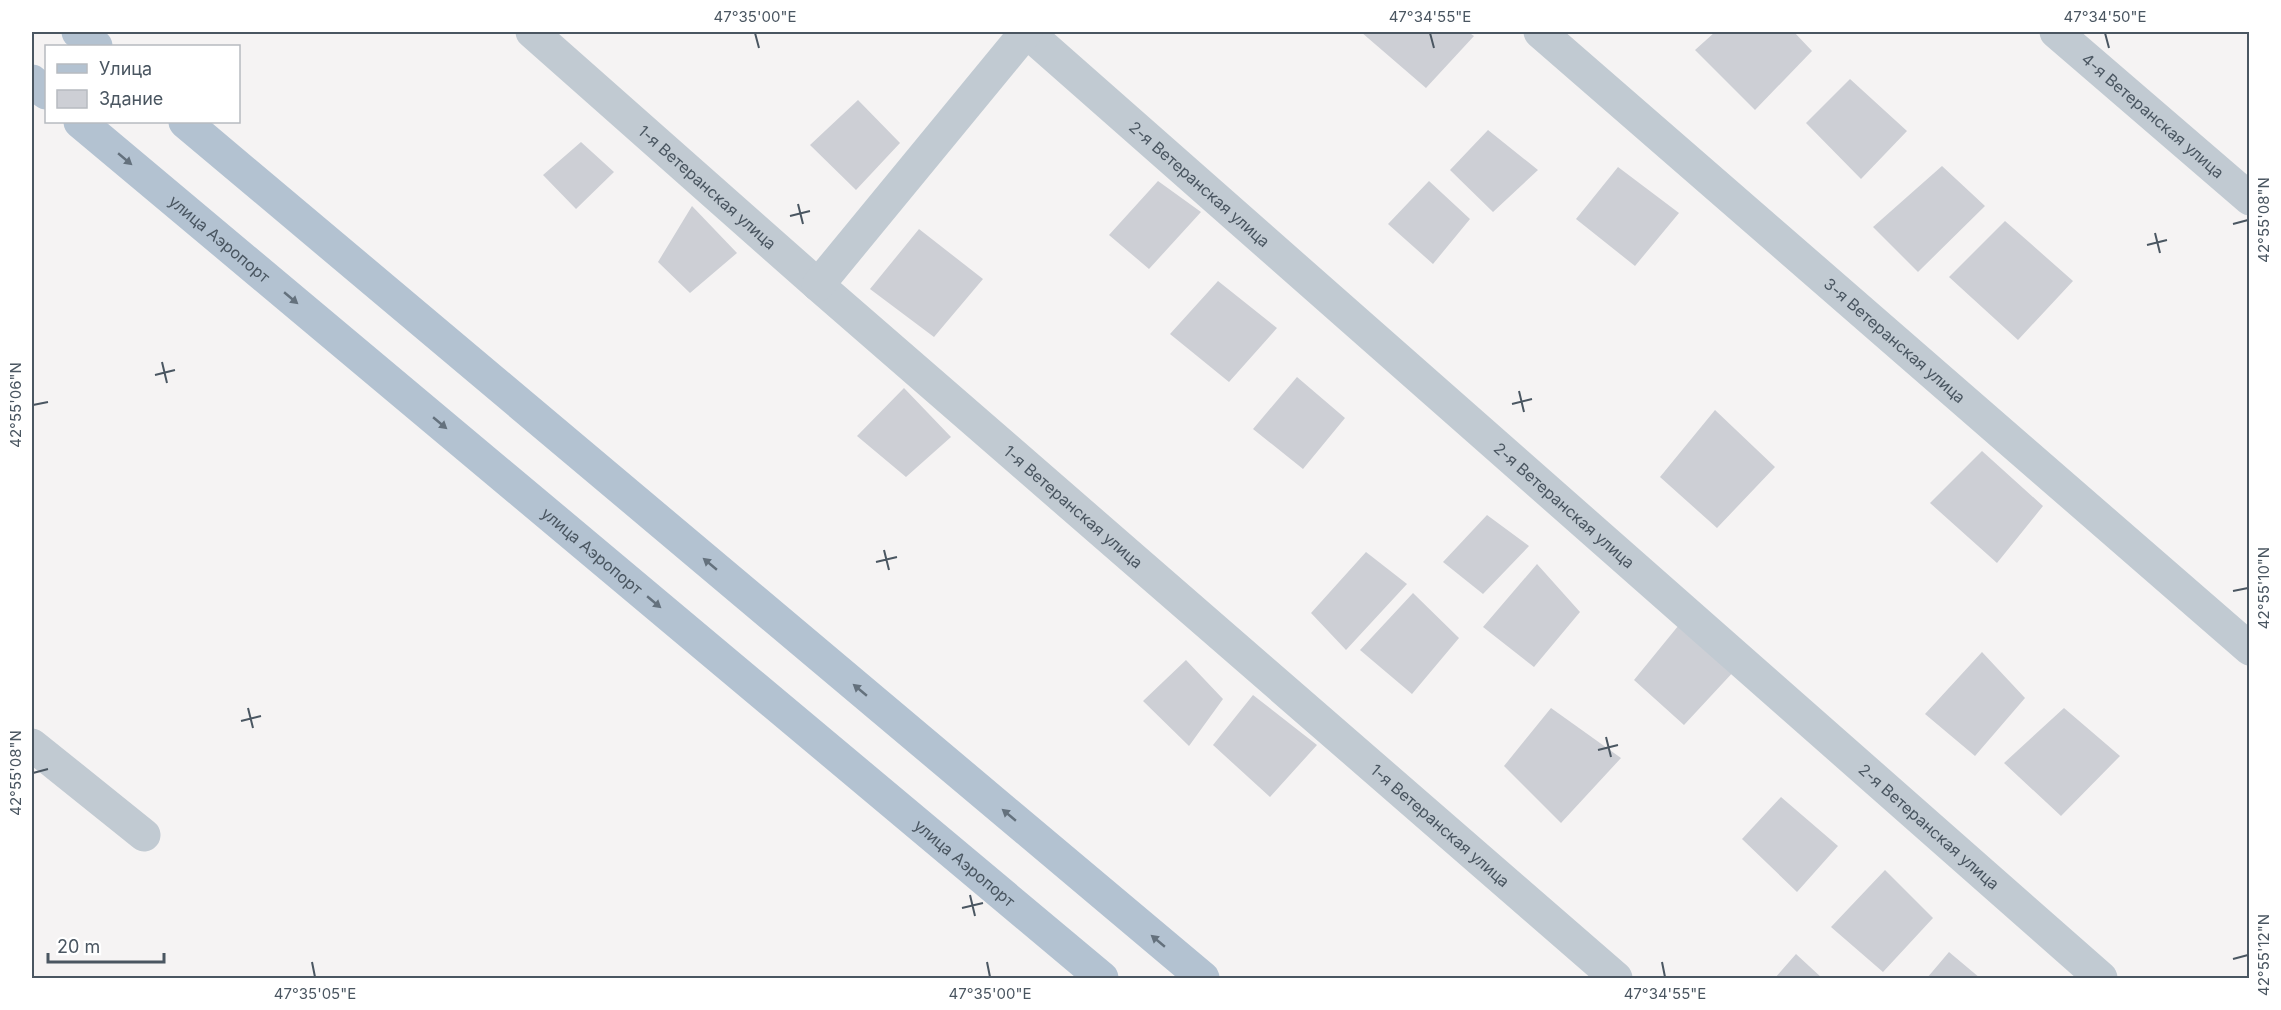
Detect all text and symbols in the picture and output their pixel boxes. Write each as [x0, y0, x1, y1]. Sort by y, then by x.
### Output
text: 47°35'00"E [714, 7, 796, 26]
text: 47°34'55"E [1389, 7, 1471, 26]
text: 47°34'50"E [2063, 7, 2147, 26]
legend [45, 45, 240, 123]
street label: 4-я Ветеранская улица [2078, 49, 2228, 182]
text: Улица [99, 58, 152, 79]
text: Здание [99, 88, 163, 109]
street label: 2-я Ветеранская улица [1125, 117, 1274, 251]
street label: 1-я Ветеранская улица [634, 121, 780, 253]
one-way arrow [117, 152, 132, 165]
text: 42°55'08"N [2254, 177, 2273, 263]
street label: улица Аэропорт [165, 191, 275, 287]
street label: 3-я Ветеранская улица [1820, 273, 1970, 407]
one-way arrow [283, 291, 298, 304]
text: 42°55'06"N [6, 362, 25, 448]
one-way arrow [432, 416, 447, 429]
street label: 2-я Ветеранская улица [1490, 438, 1639, 573]
street label: 1-я Ветеранская улица [1000, 441, 1147, 573]
street label: улица Аэропорт [537, 503, 647, 599]
text: 42°55'10"N [2254, 547, 2273, 629]
one-way arrow [703, 558, 718, 571]
one-way arrow [646, 596, 662, 609]
one-way arrow [852, 683, 868, 696]
text: 42°55'08"N [6, 730, 25, 816]
street label: 2-я Ветеранская улица [1855, 759, 2003, 894]
street label: 1-я Ветеранская улица [1367, 760, 1514, 891]
one-way arrow [1002, 809, 1017, 822]
street label: улица Аэропорт [910, 815, 1020, 911]
text: 42°55'12"N [2254, 914, 2273, 996]
scale bar [48, 926, 164, 964]
one-way arrow [1151, 935, 1166, 948]
text: 20 m [57, 936, 100, 957]
text: 47°35'05"E [274, 984, 356, 1003]
text: 47°35'00"E [949, 984, 1031, 1003]
text: 47°34'55"E [1624, 984, 1706, 1003]

